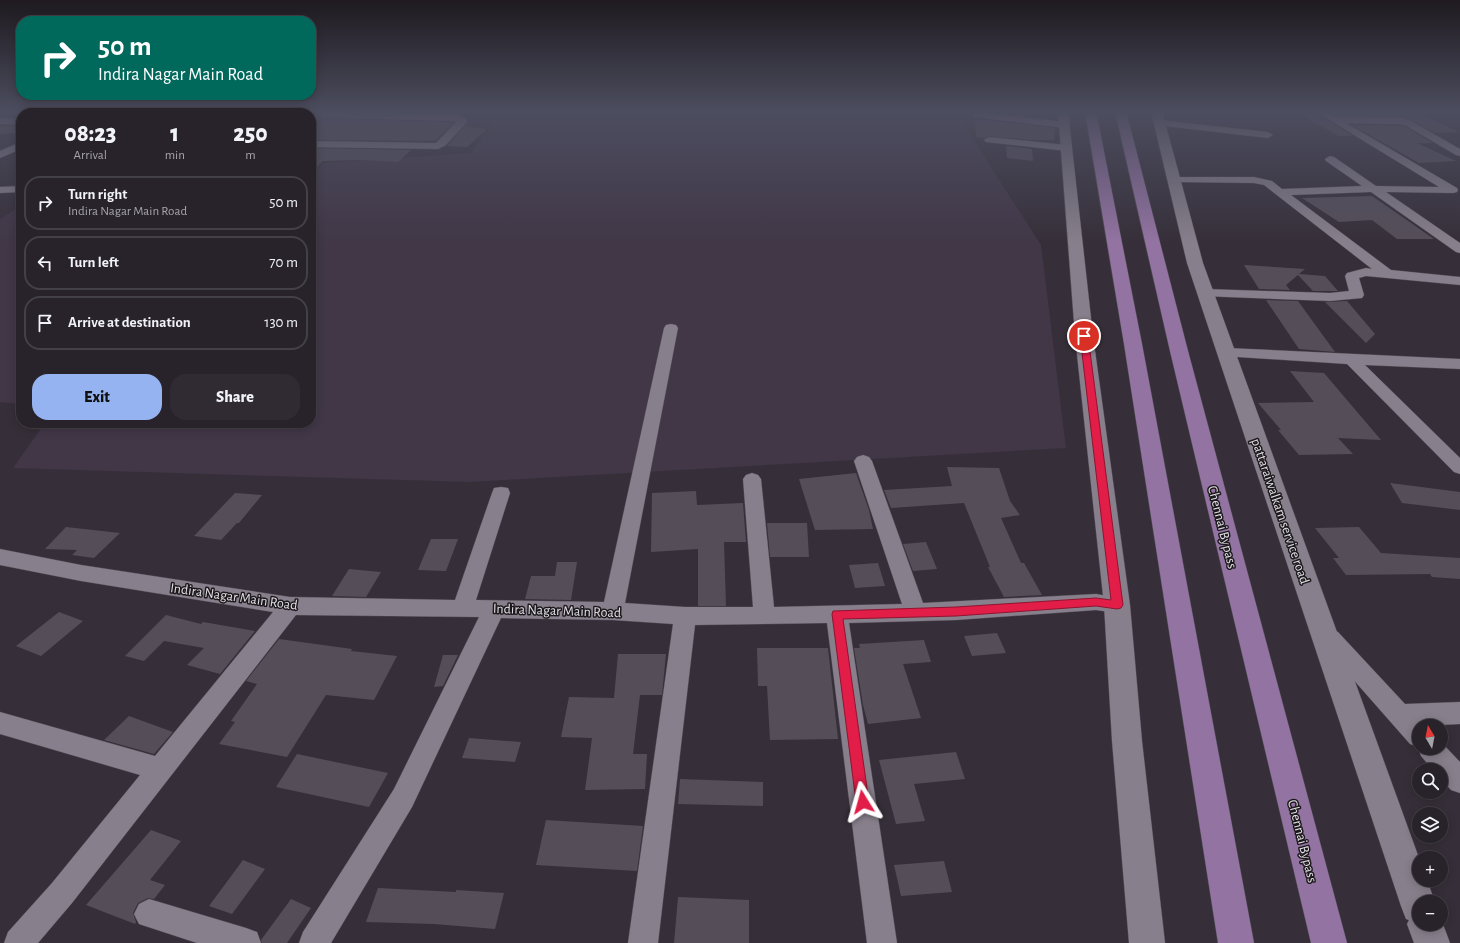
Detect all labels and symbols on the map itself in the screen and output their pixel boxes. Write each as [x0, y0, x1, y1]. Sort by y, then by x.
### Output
pin [1067, 319, 1101, 353]
street label: pattaraiwalkam service road [1249, 437, 1312, 586]
street label: Chennai Bypass [1205, 484, 1239, 570]
street label: Indira Nagar Main Road [169, 581, 298, 613]
street label: Indira Nagar Main Road [493, 602, 621, 620]
north arrow [1412, 719, 1448, 755]
position arrow [842, 781, 884, 823]
street label: Chennai Bypass [1285, 798, 1319, 884]

